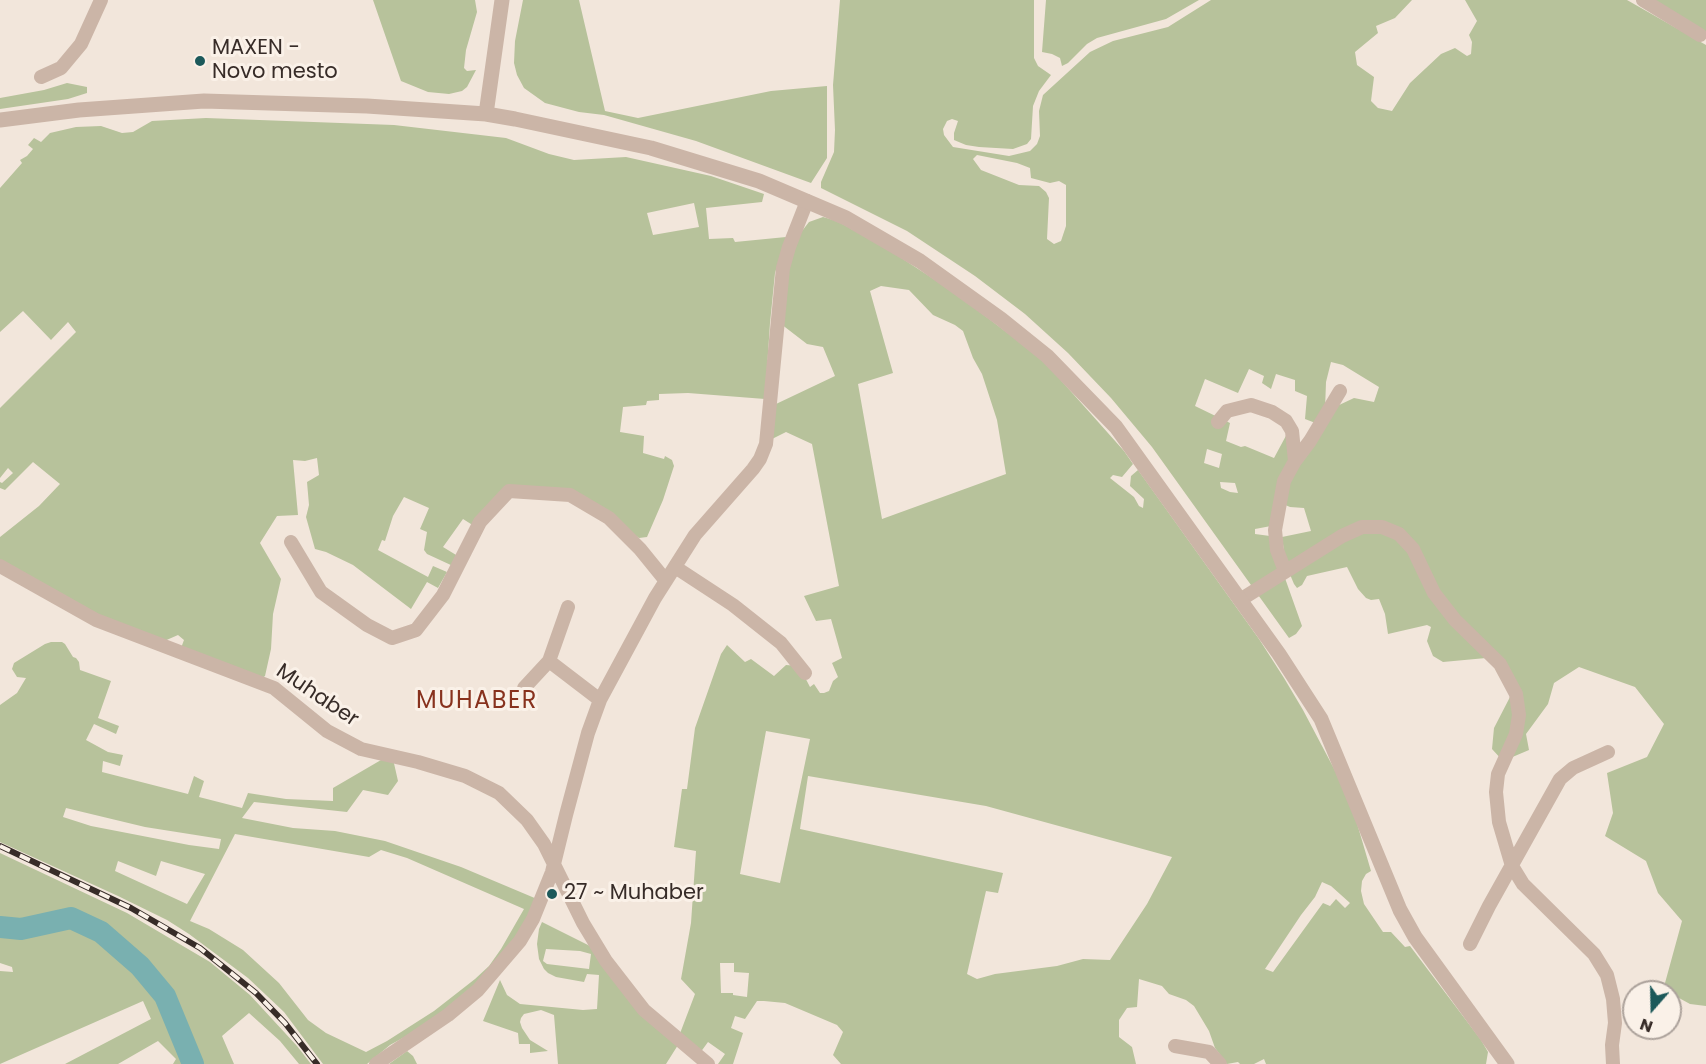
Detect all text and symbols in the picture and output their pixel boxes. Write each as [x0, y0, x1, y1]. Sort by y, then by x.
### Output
place label: MAXEN - Novo mesto [212, 36, 338, 86]
marker: MAXEN - Novo mesto [193, 54, 207, 68]
street label: Muhaber [271, 659, 363, 733]
district label: MUHABER [416, 688, 538, 716]
place label: 27 ~ Muhaber [564, 881, 704, 907]
marker: 27 ~ Muhaber [545, 887, 559, 901]
north arrow [1622, 980, 1682, 1040]
text: N [1637, 1013, 1656, 1038]

